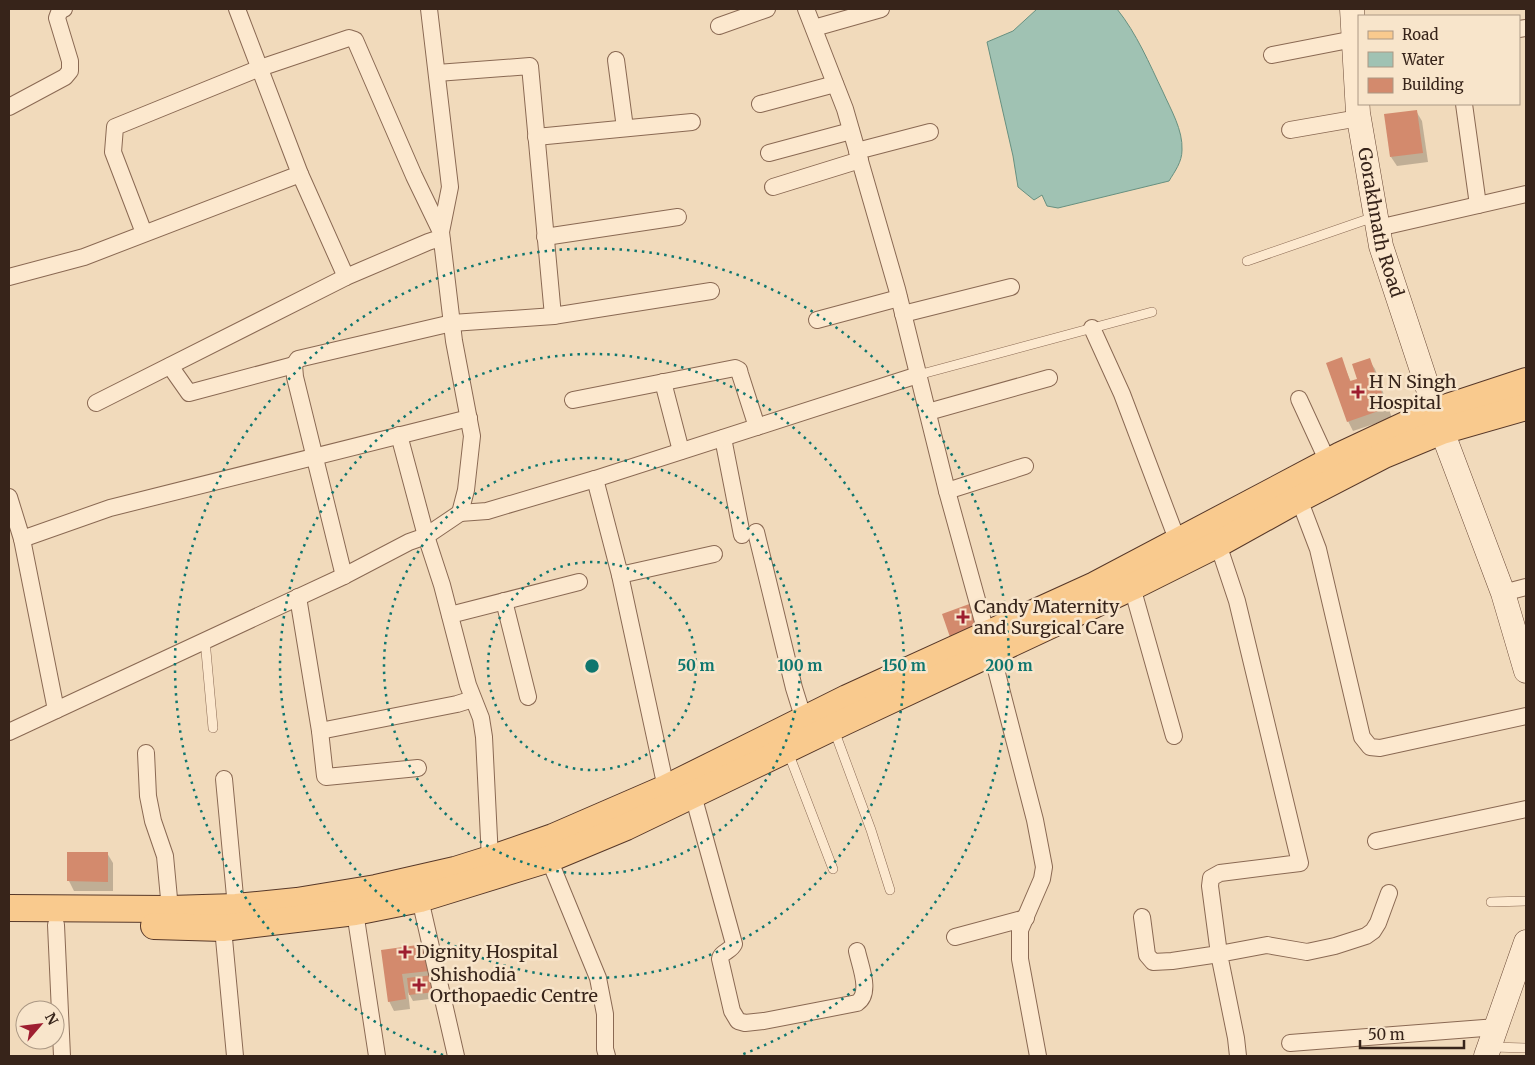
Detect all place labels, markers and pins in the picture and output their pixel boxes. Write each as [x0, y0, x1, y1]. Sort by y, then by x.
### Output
place label: H N Singh Hospital [1369, 370, 1457, 414]
marker: H N Singh Hospital [1351, 385, 1365, 399]
place label: Candy Maternity and Surgical Care [974, 595, 1124, 639]
marker: Candy Maternity and Surgical Care [956, 610, 970, 624]
centre of rings [583, 657, 601, 675]
place label: Dignity Hospital [416, 940, 559, 963]
marker: Dignity Hospital [398, 945, 412, 959]
place label: Shishodia Orthopaedic Centre [430, 963, 598, 1007]
marker: Shishodia Orthopaedic Centre [412, 978, 426, 992]

